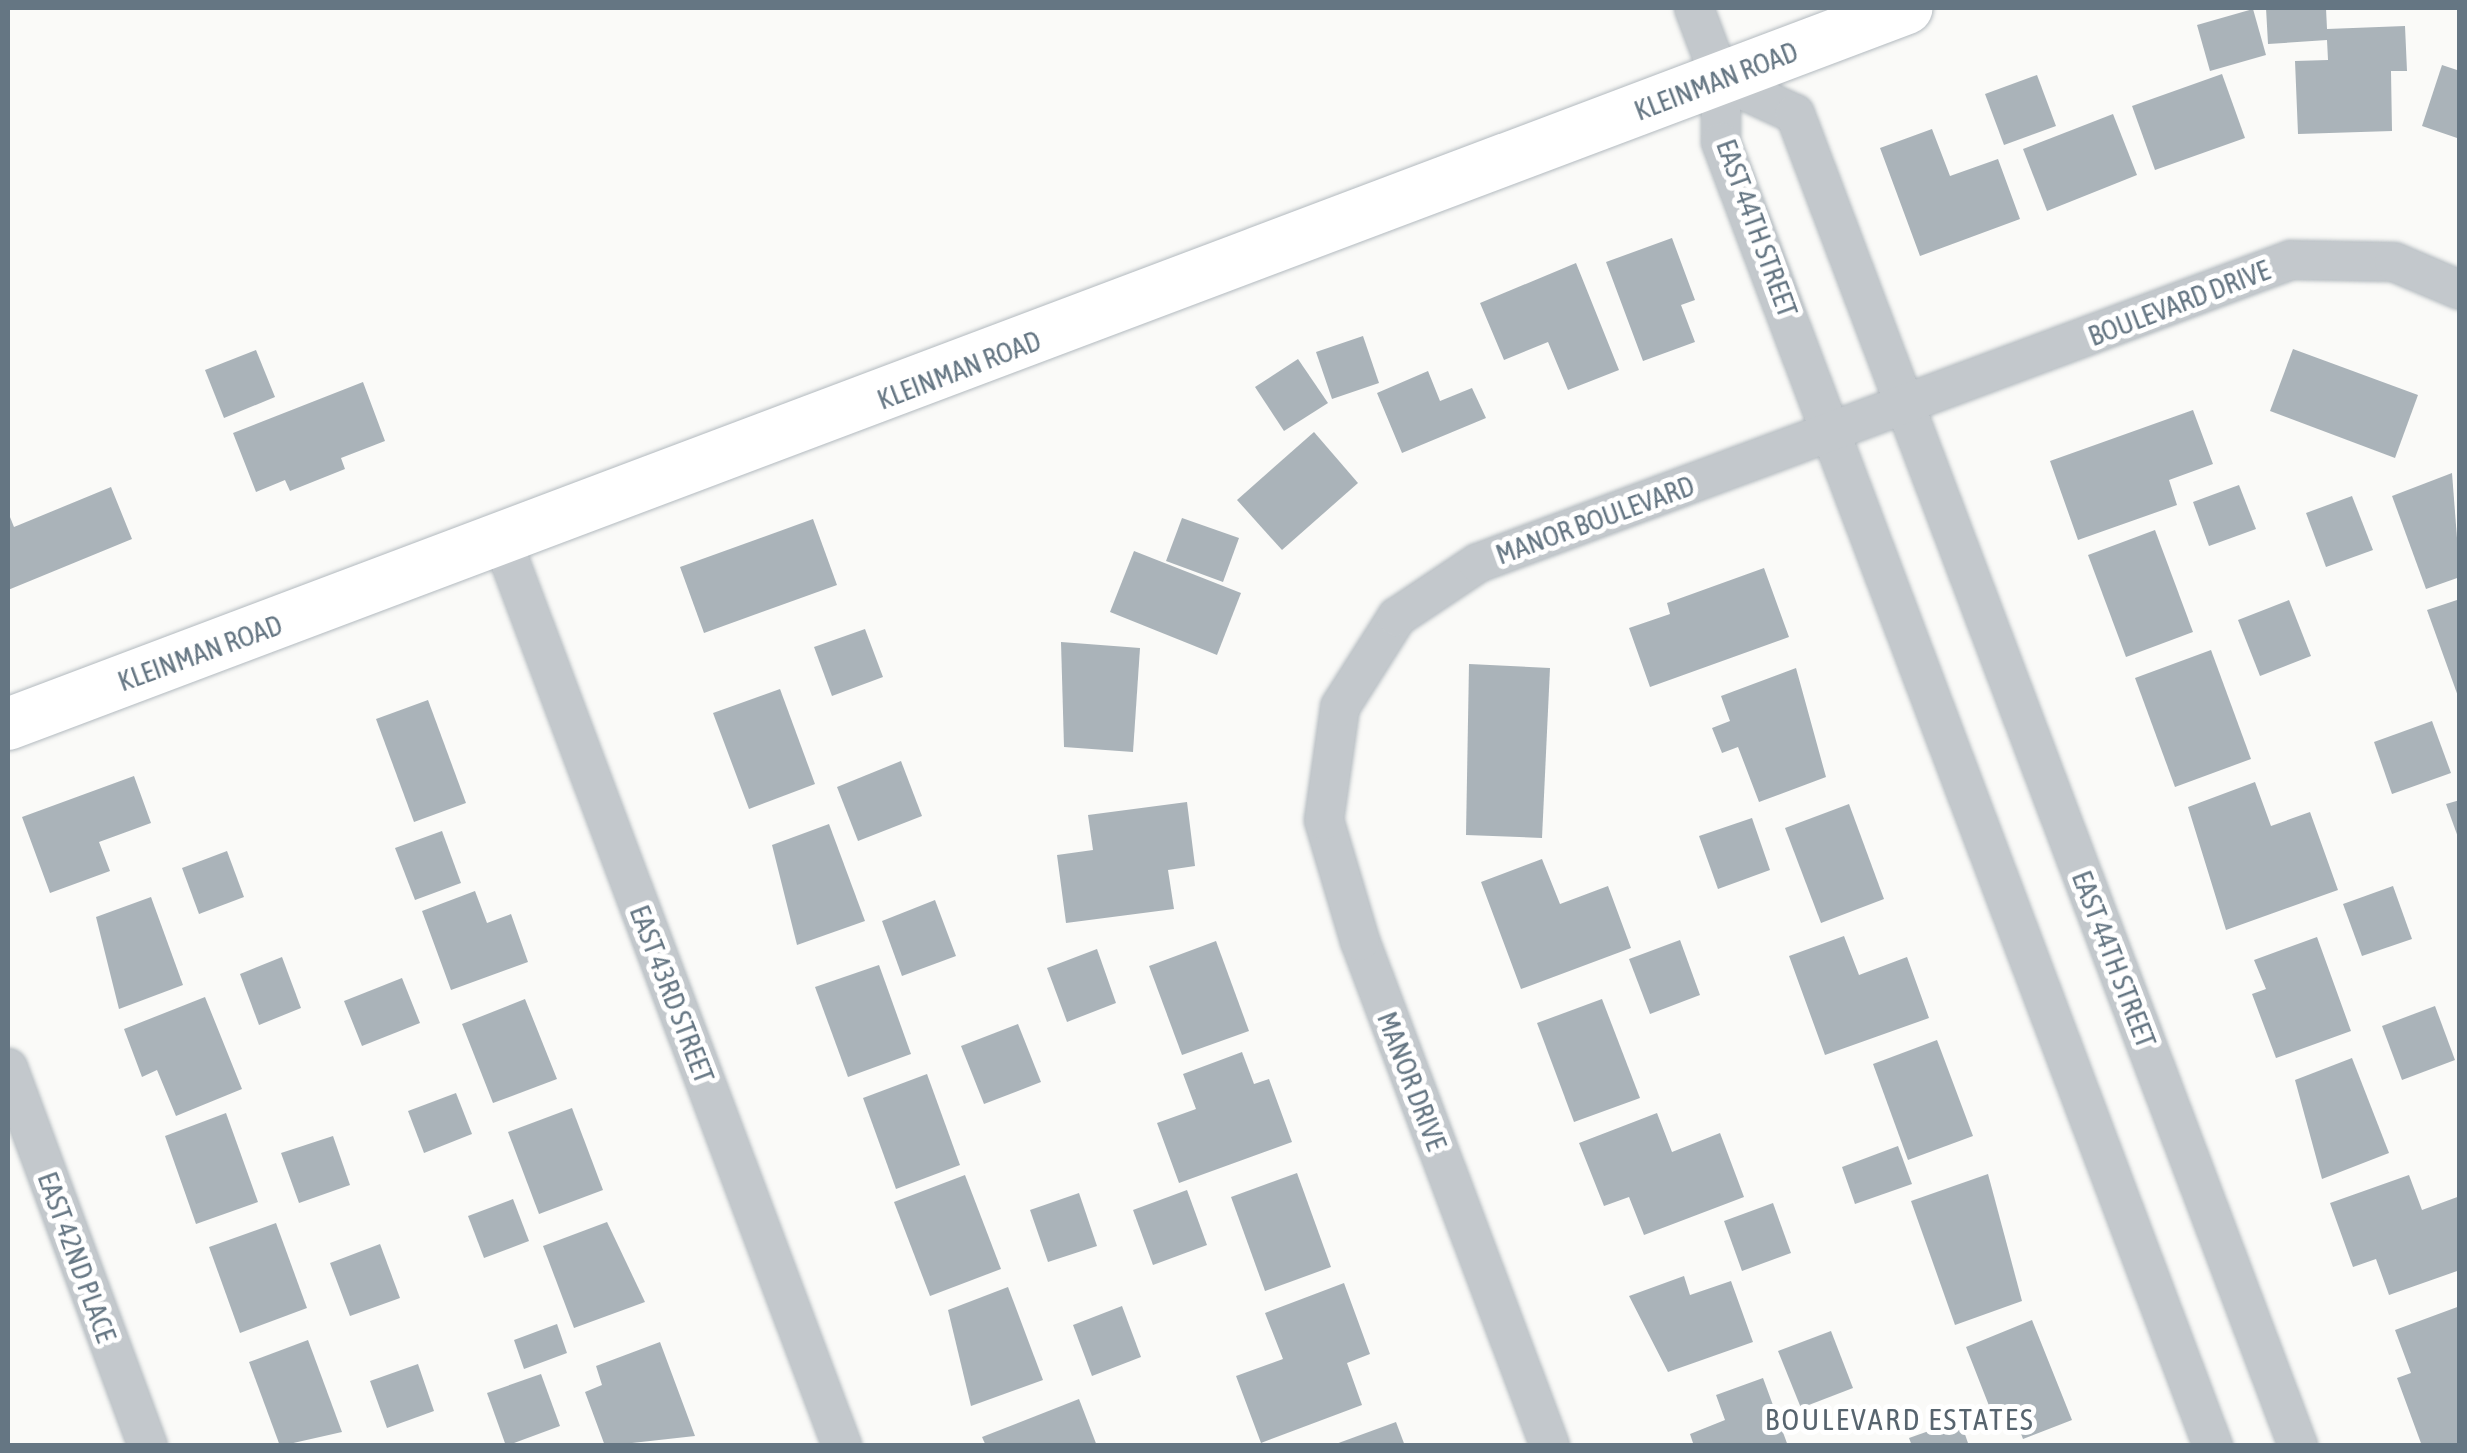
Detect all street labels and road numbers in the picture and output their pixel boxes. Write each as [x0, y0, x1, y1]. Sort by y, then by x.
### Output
street label: KLEINMAN ROAD [1629, 34, 1803, 128]
street label: EAST 44TH STREET [1709, 135, 1805, 321]
street label: BOULEVARD DRIVE [2083, 253, 2275, 353]
street label: KLEINMAN ROAD [872, 323, 1046, 417]
street label: MANOR BOULEVARD [1491, 469, 1699, 571]
street label: KLEINMAN ROAD [113, 608, 287, 698]
street label: EAST 44TH STREET [2065, 866, 2163, 1052]
street label: EAST 43RD STREET [623, 900, 721, 1088]
street label: MANOR DRIVE [1370, 1007, 1454, 1155]
street label: EAST 42ND PLACE [31, 1167, 123, 1347]

